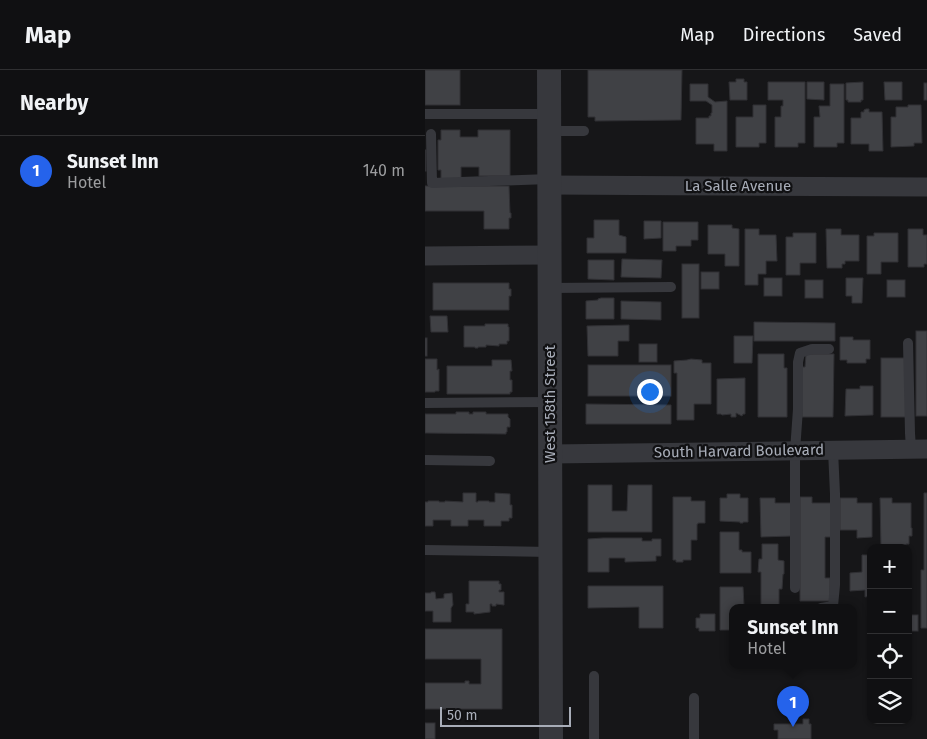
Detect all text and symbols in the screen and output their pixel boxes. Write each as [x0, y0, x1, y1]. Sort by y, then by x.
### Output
text: Map [25, 21, 71, 49]
text: Map [680, 24, 715, 46]
text: Directions [743, 24, 825, 46]
text: Saved [853, 24, 902, 46]
text: Nearby [20, 90, 88, 116]
text: Sunset Inn [67, 150, 159, 173]
text: 1 [32, 161, 40, 180]
text: 140 m [363, 161, 405, 180]
text: Hotel [67, 173, 106, 192]
street label: La Salle Avenue [685, 177, 791, 195]
street label: West 158th Street [541, 344, 559, 463]
your location [637, 379, 663, 405]
street label: South Harvard Boulevard [654, 441, 824, 461]
map controls [867, 544, 912, 724]
button: + [867, 544, 912, 589]
button: − [867, 589, 912, 634]
popup [729, 604, 857, 669]
text: Sunset Inn [747, 616, 839, 639]
button: locate [867, 634, 912, 679]
text: Hotel [747, 639, 786, 658]
button: layers [867, 679, 912, 724]
pin: 1 [777, 686, 809, 727]
scale bar [440, 704, 571, 727]
text: 50 m [447, 707, 478, 724]

